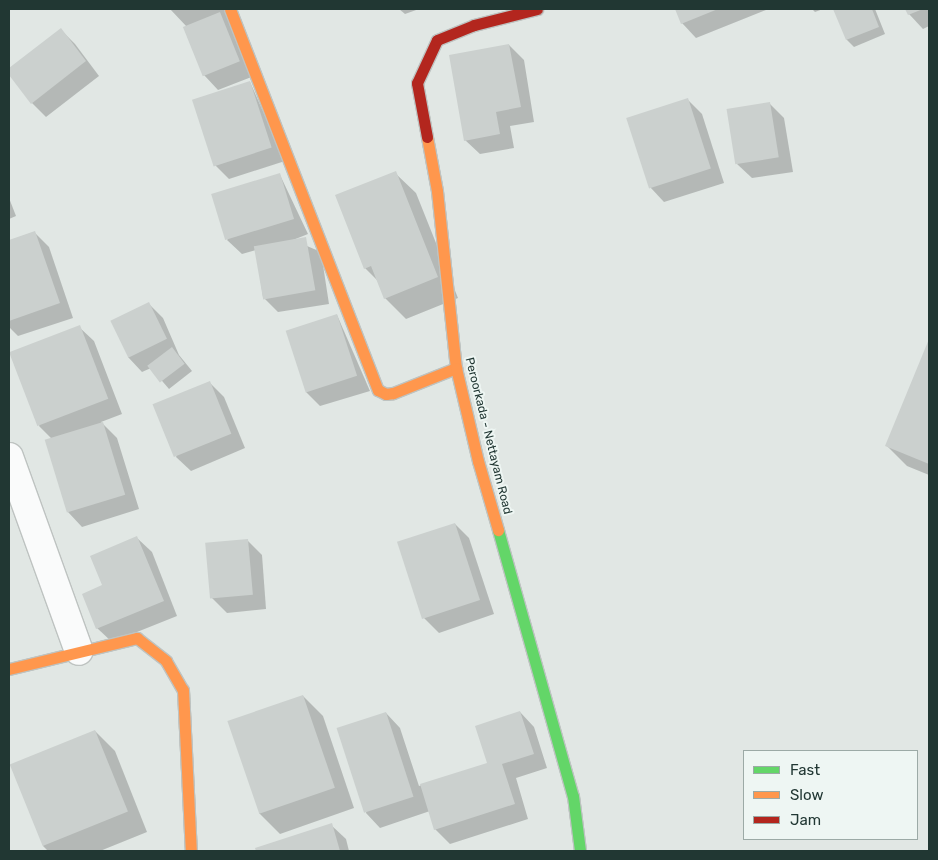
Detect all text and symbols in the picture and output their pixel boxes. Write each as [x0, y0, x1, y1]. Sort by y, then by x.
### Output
street label: Peroorkada - Nettayam Road [462, 356, 514, 516]
legend [743, 750, 918, 840]
text: Fast [790, 761, 820, 779]
text: Slow [790, 786, 823, 804]
text: Jam [790, 811, 821, 829]

